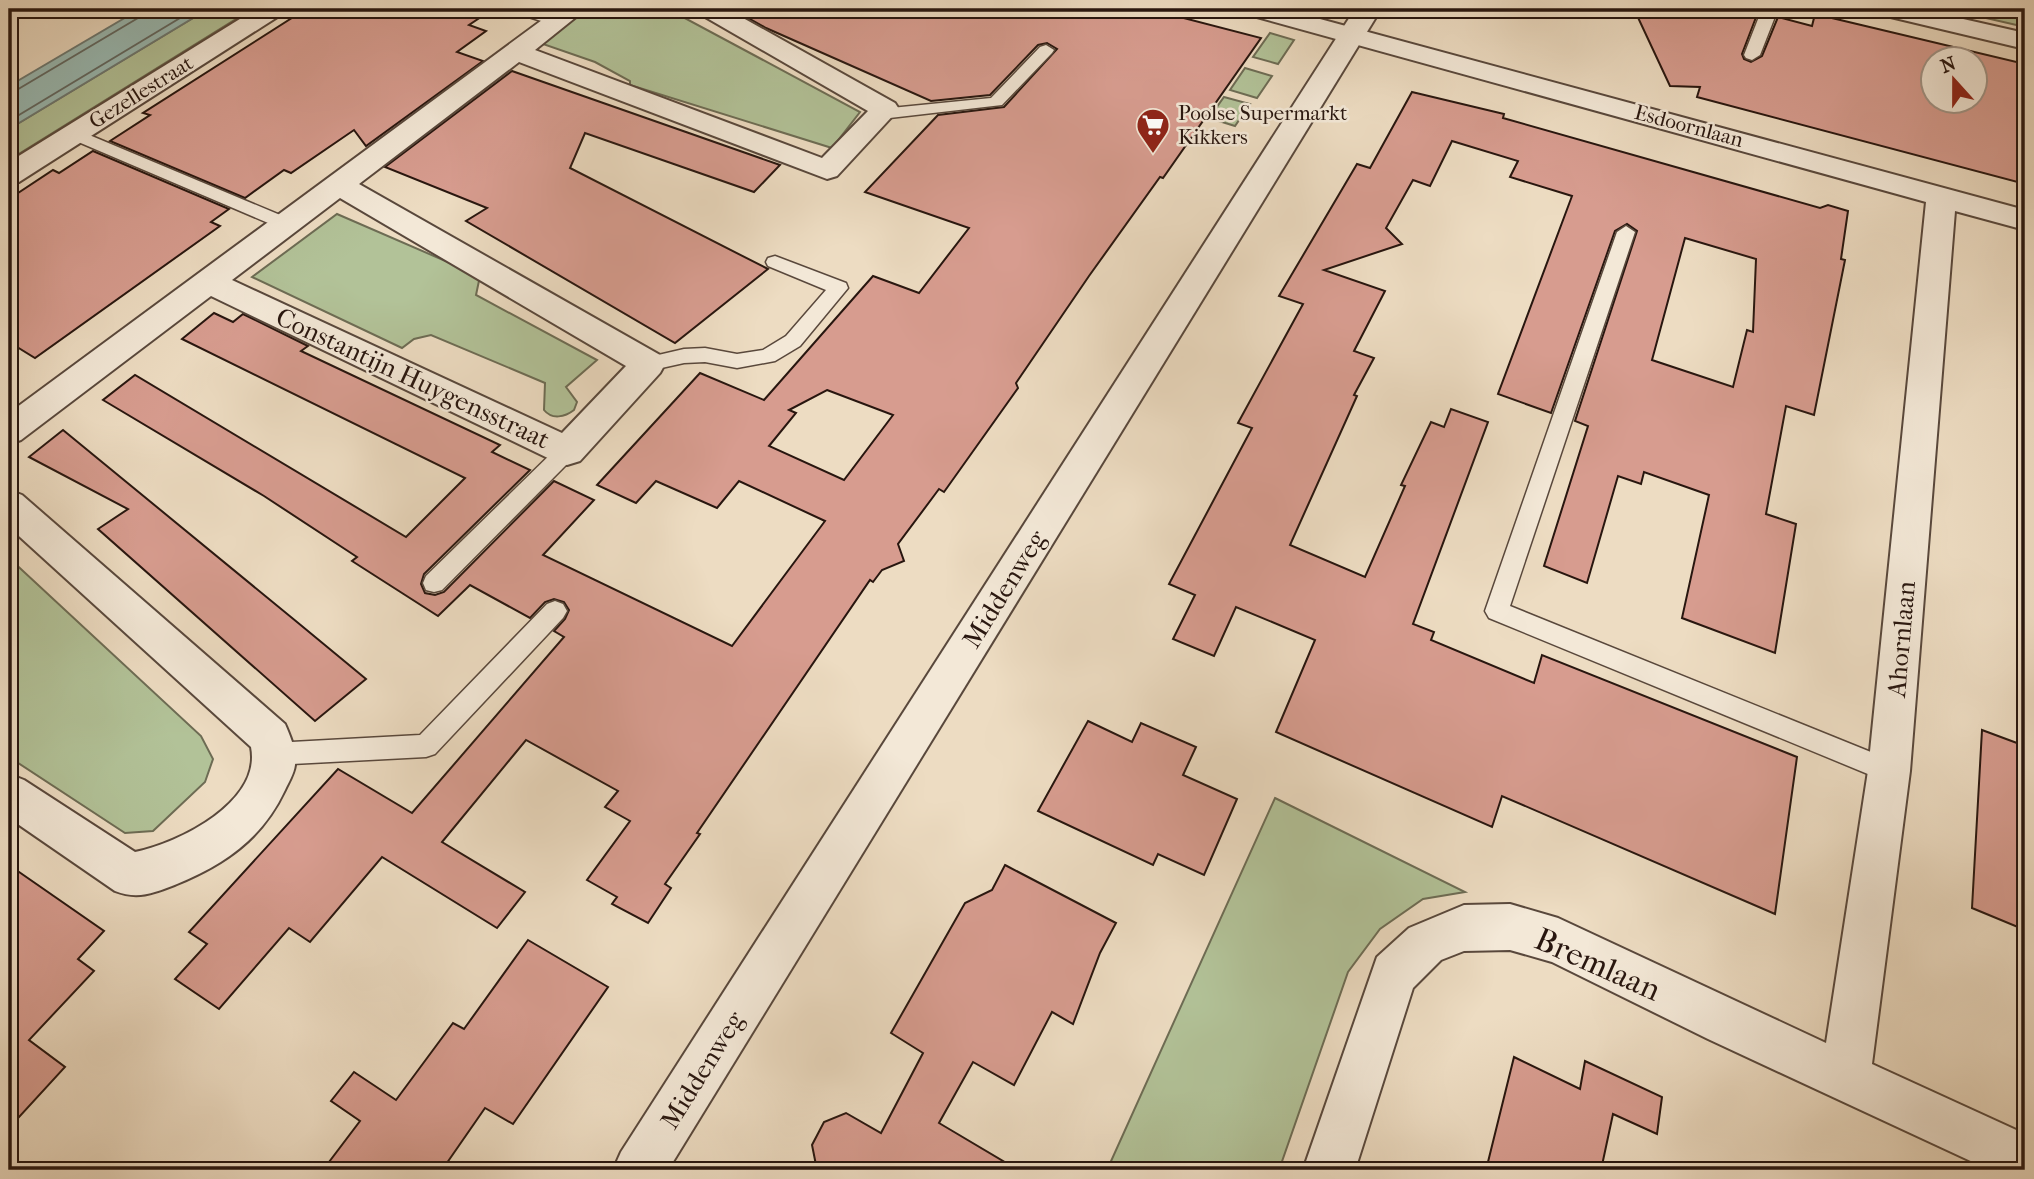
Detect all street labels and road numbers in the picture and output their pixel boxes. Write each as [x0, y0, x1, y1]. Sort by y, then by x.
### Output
street label: Gezellestraat [85, 50, 198, 133]
street label: Esdoornlaan [1632, 100, 1746, 152]
street label: Constantijn Huygensstraat [271, 301, 555, 456]
street label: Middenweg [956, 524, 1053, 654]
street label: Ahornlaan [1881, 580, 1922, 700]
street label: Bremlaan [1529, 920, 1667, 1009]
street label: Middenweg [654, 1005, 751, 1135]

